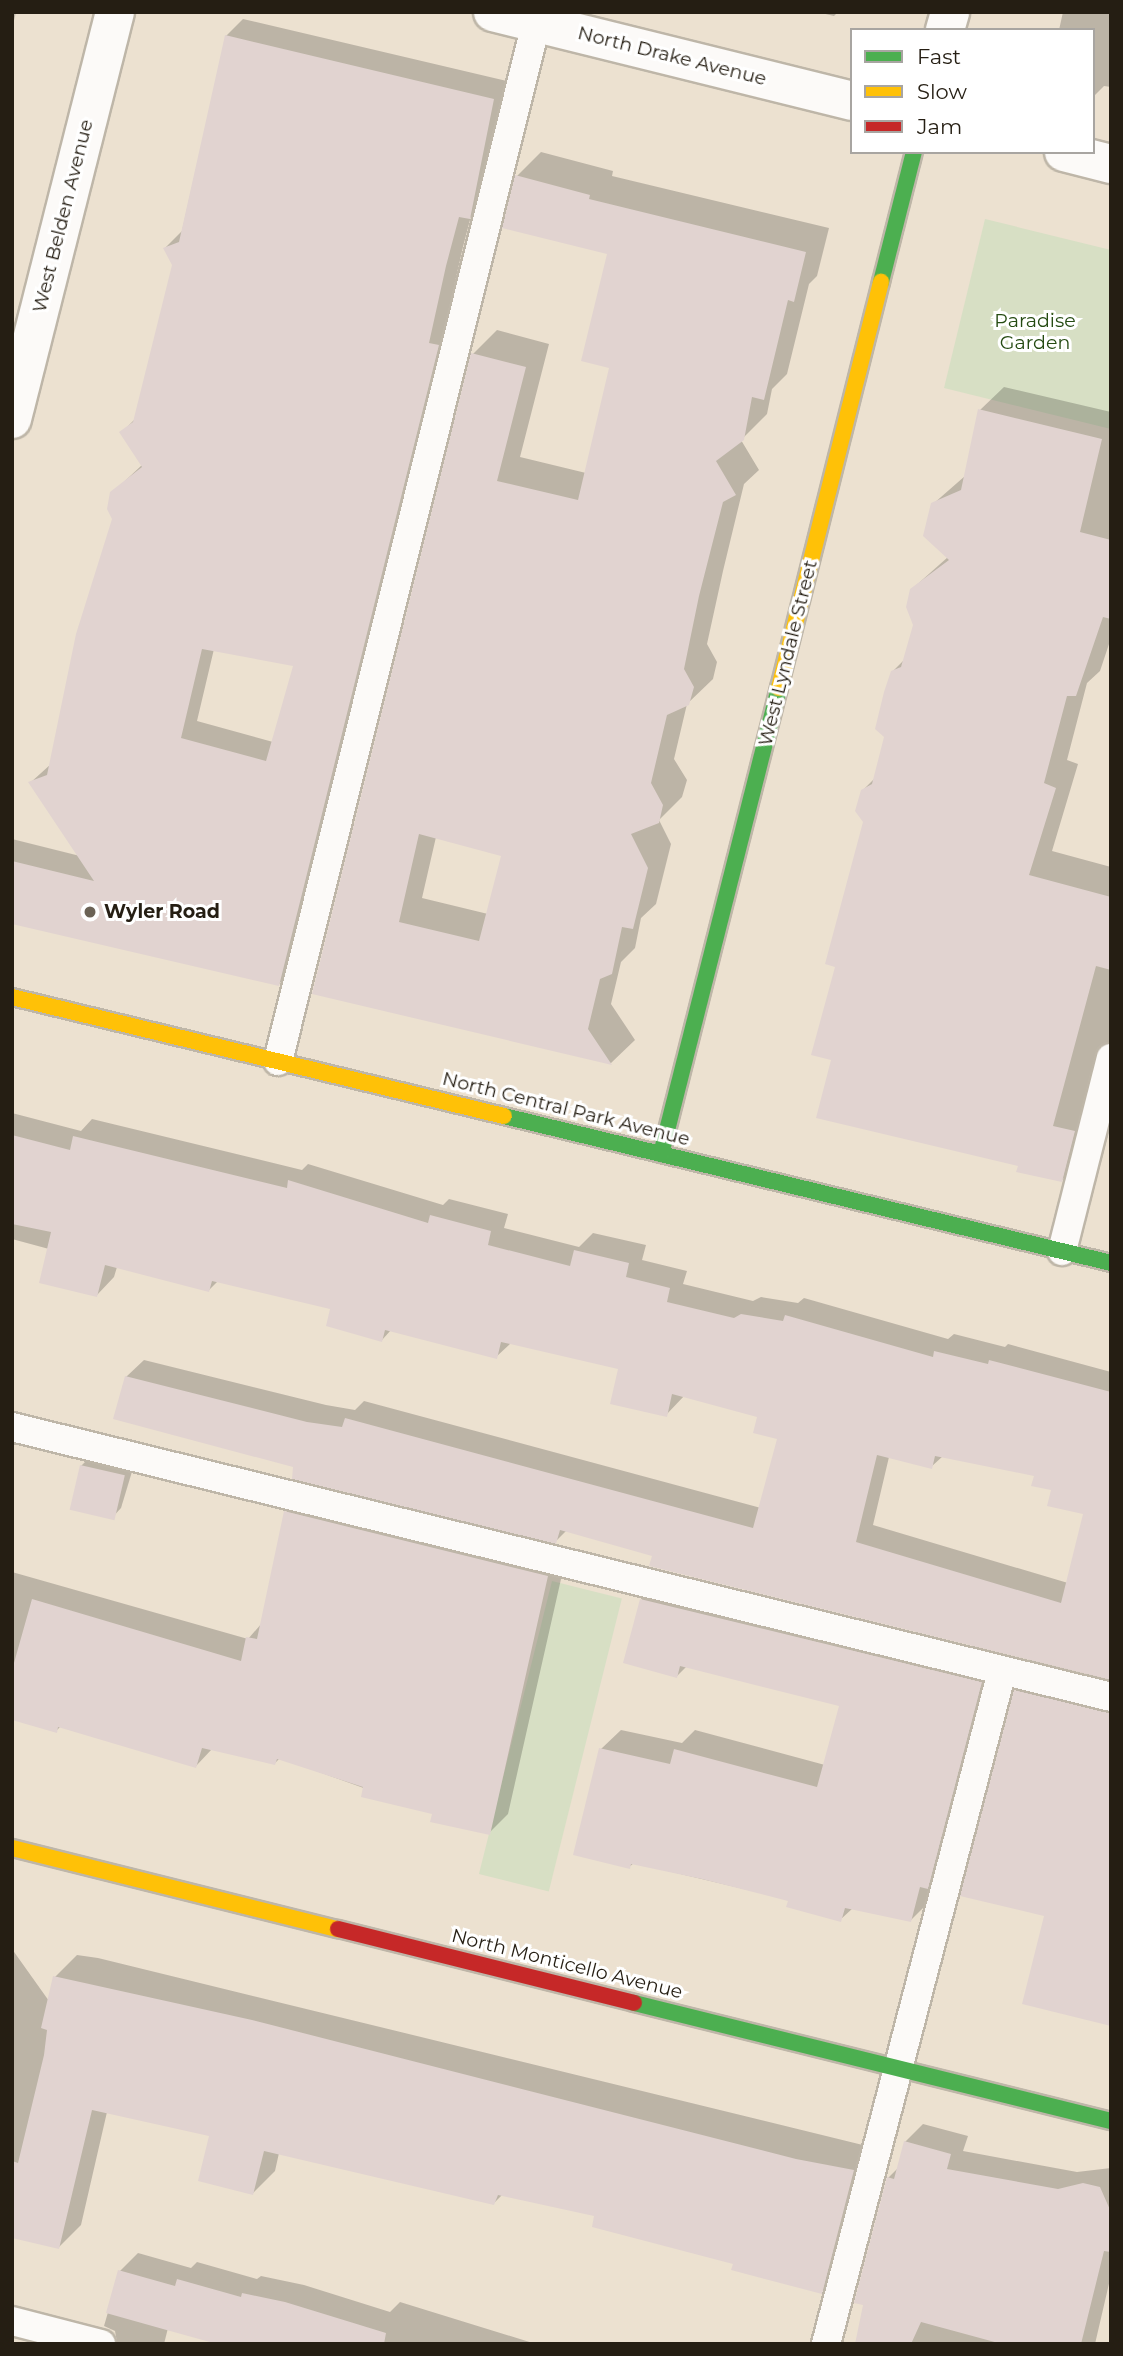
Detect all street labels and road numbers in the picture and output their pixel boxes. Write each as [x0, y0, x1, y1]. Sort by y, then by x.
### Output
street label: North Drake Avenue [575, 22, 769, 90]
street label: West Belden Avenue [28, 117, 98, 315]
street label: West Lyndale Street [754, 558, 822, 748]
street label: North Central Park Avenue [440, 1067, 692, 1151]
street label: North Monticello Avenue [449, 1924, 685, 2004]

